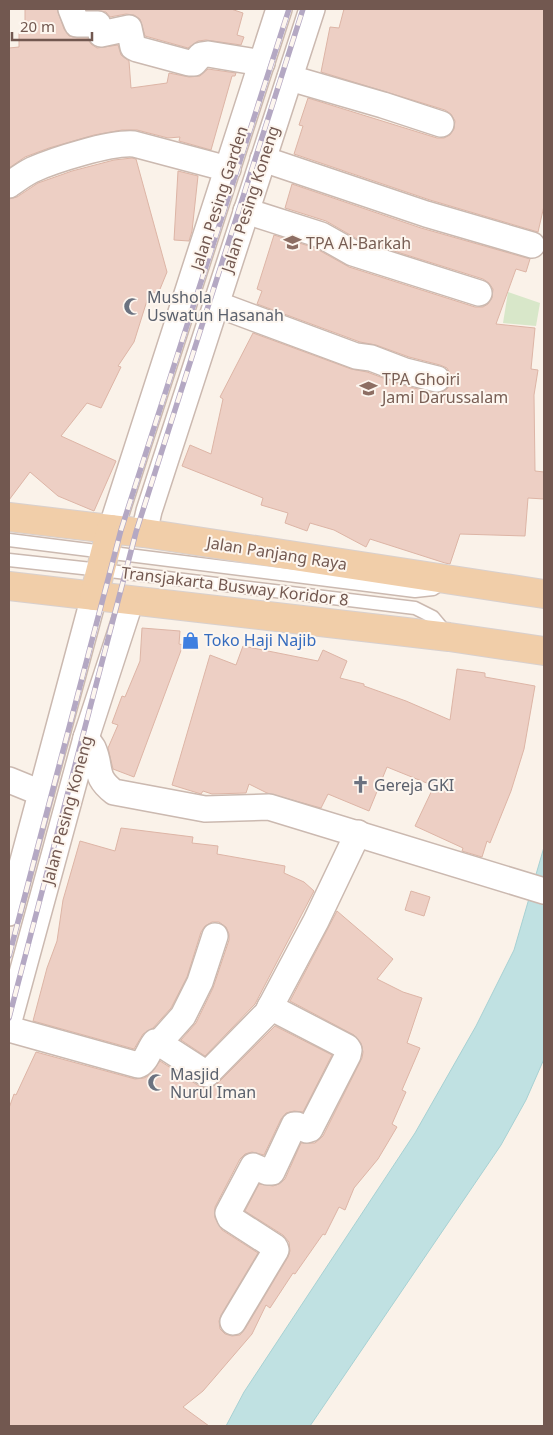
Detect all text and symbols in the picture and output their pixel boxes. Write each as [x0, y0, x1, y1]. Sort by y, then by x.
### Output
scale bar [12, 10, 92, 42]
text: 20 m [20, 16, 55, 36]
street label: Jalan Pesing Garden [185, 123, 253, 275]
street label: Jalan Pesing Koneng [215, 123, 284, 277]
place label: TPA Al-Barkah [306, 232, 411, 254]
school or university icon: TPA Al-Barkah [282, 233, 302, 253]
place label: Mushola Uswatun Hasanah [147, 286, 284, 326]
mosque icon: Mushola Uswatun Hasanah [123, 296, 143, 316]
place label: TPA Ghoiri Jami Darussalam [380, 368, 508, 408]
school or university icon: TPA Ghoiri Jami Darussalam [358, 378, 378, 398]
street label: Jalan Panjang Raya [203, 531, 349, 575]
street label: Transjakarta Busway Koridor 8 [120, 561, 350, 611]
place label: Toko Haji Najib [204, 629, 316, 651]
shop icon: Toko Haji Najib [180, 630, 200, 650]
street label: Jalan Pesing Koneng [36, 733, 97, 889]
place label: Gereja GKI [374, 774, 454, 796]
church icon: Gereja GKI [350, 775, 370, 795]
place label: Masjid Nurul Iman [170, 1063, 256, 1103]
mosque icon: Masjid Nurul Iman [146, 1073, 166, 1093]

